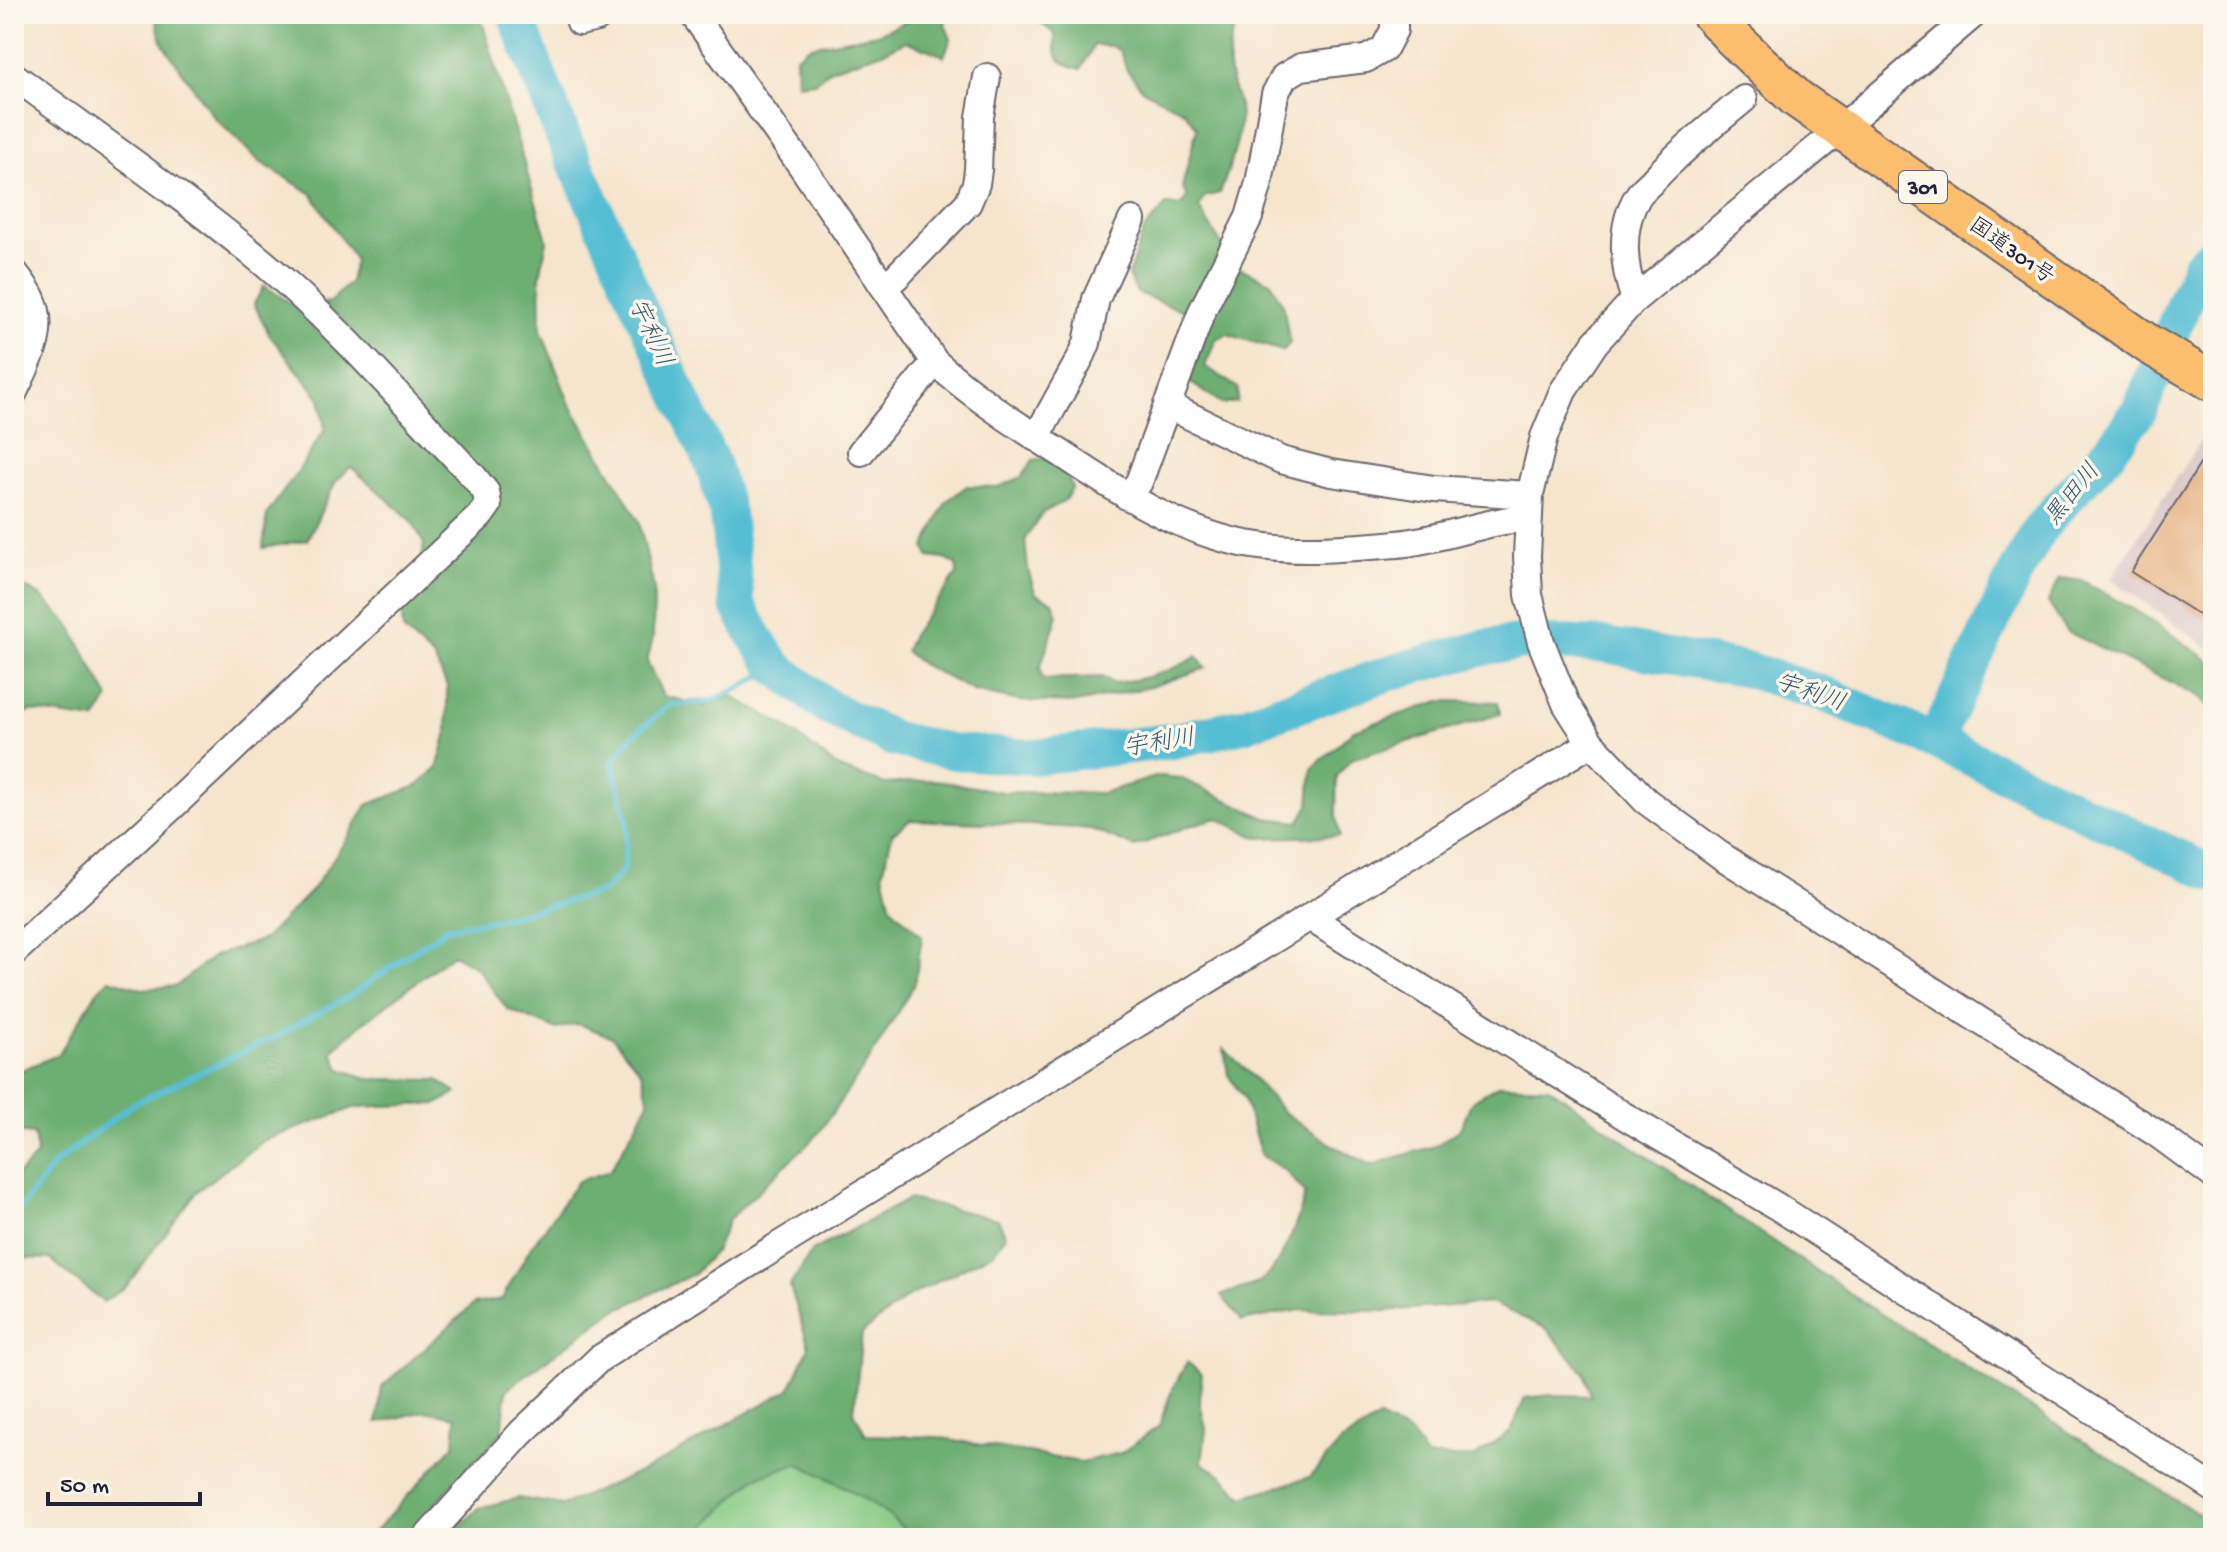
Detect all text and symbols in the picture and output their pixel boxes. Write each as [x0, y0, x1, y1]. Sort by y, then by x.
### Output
road number: 301 [1899, 171, 1947, 203]
street label: 国道301号 [1963, 212, 2059, 291]
water label: 宇利川 [620, 294, 678, 372]
water label: 黒田川 [2040, 458, 2108, 532]
water label: 宇利川 [1771, 668, 1849, 720]
water label: 宇利川 [1122, 724, 1197, 764]
scale bar [48, 1456, 200, 1506]
text: 50 m [60, 1473, 109, 1502]

